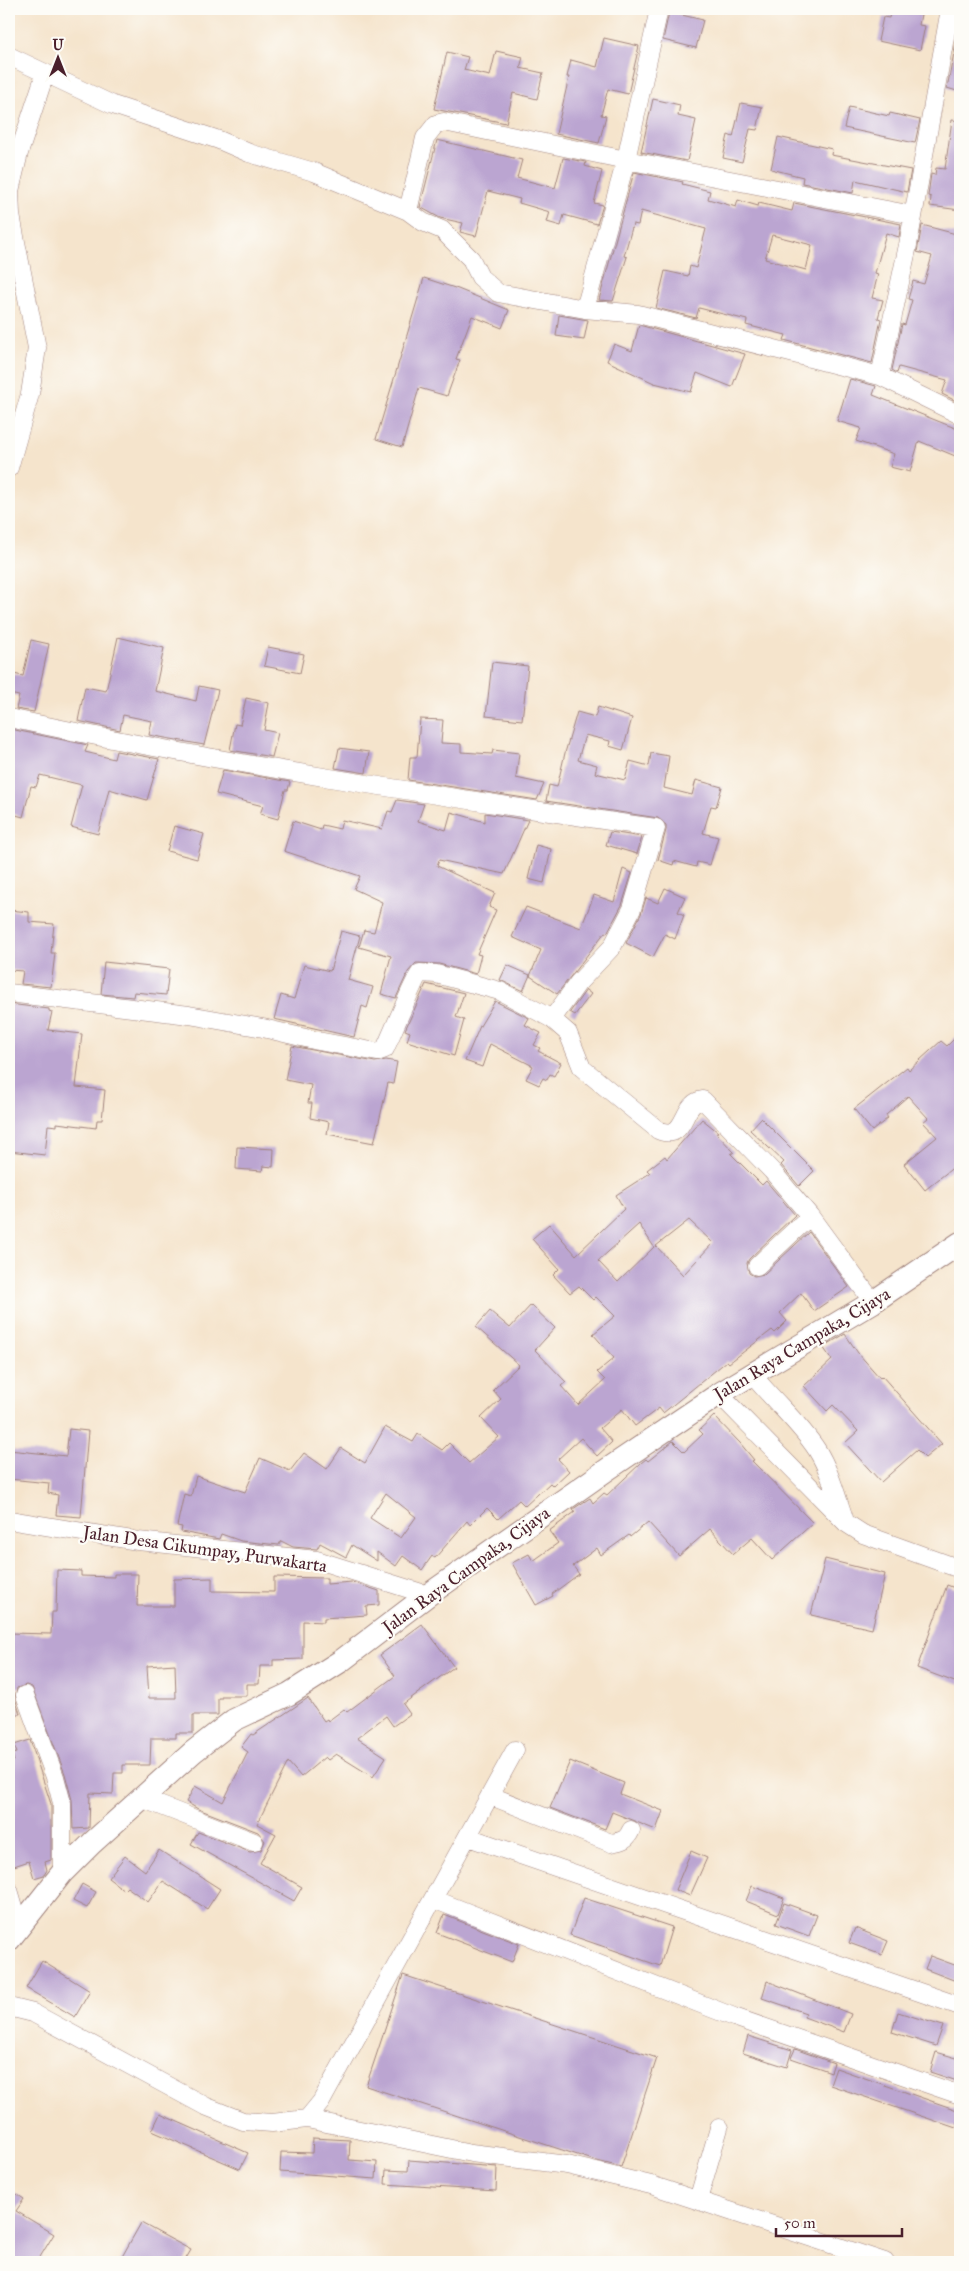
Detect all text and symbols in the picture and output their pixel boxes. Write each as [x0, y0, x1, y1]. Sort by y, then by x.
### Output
north arrow [32, 32, 82, 82]
text: U [52, 37, 64, 54]
street label: Jalan Raya Campaka, Cijaya [708, 1282, 895, 1407]
street label: Jalan Raya Campaka, Cijaya [376, 1502, 555, 1640]
street label: Jalan Desa Cikumpay, Purwakarta [79, 1521, 329, 1578]
scale bar [776, 2206, 903, 2238]
text: 50 m [784, 2214, 816, 2232]

